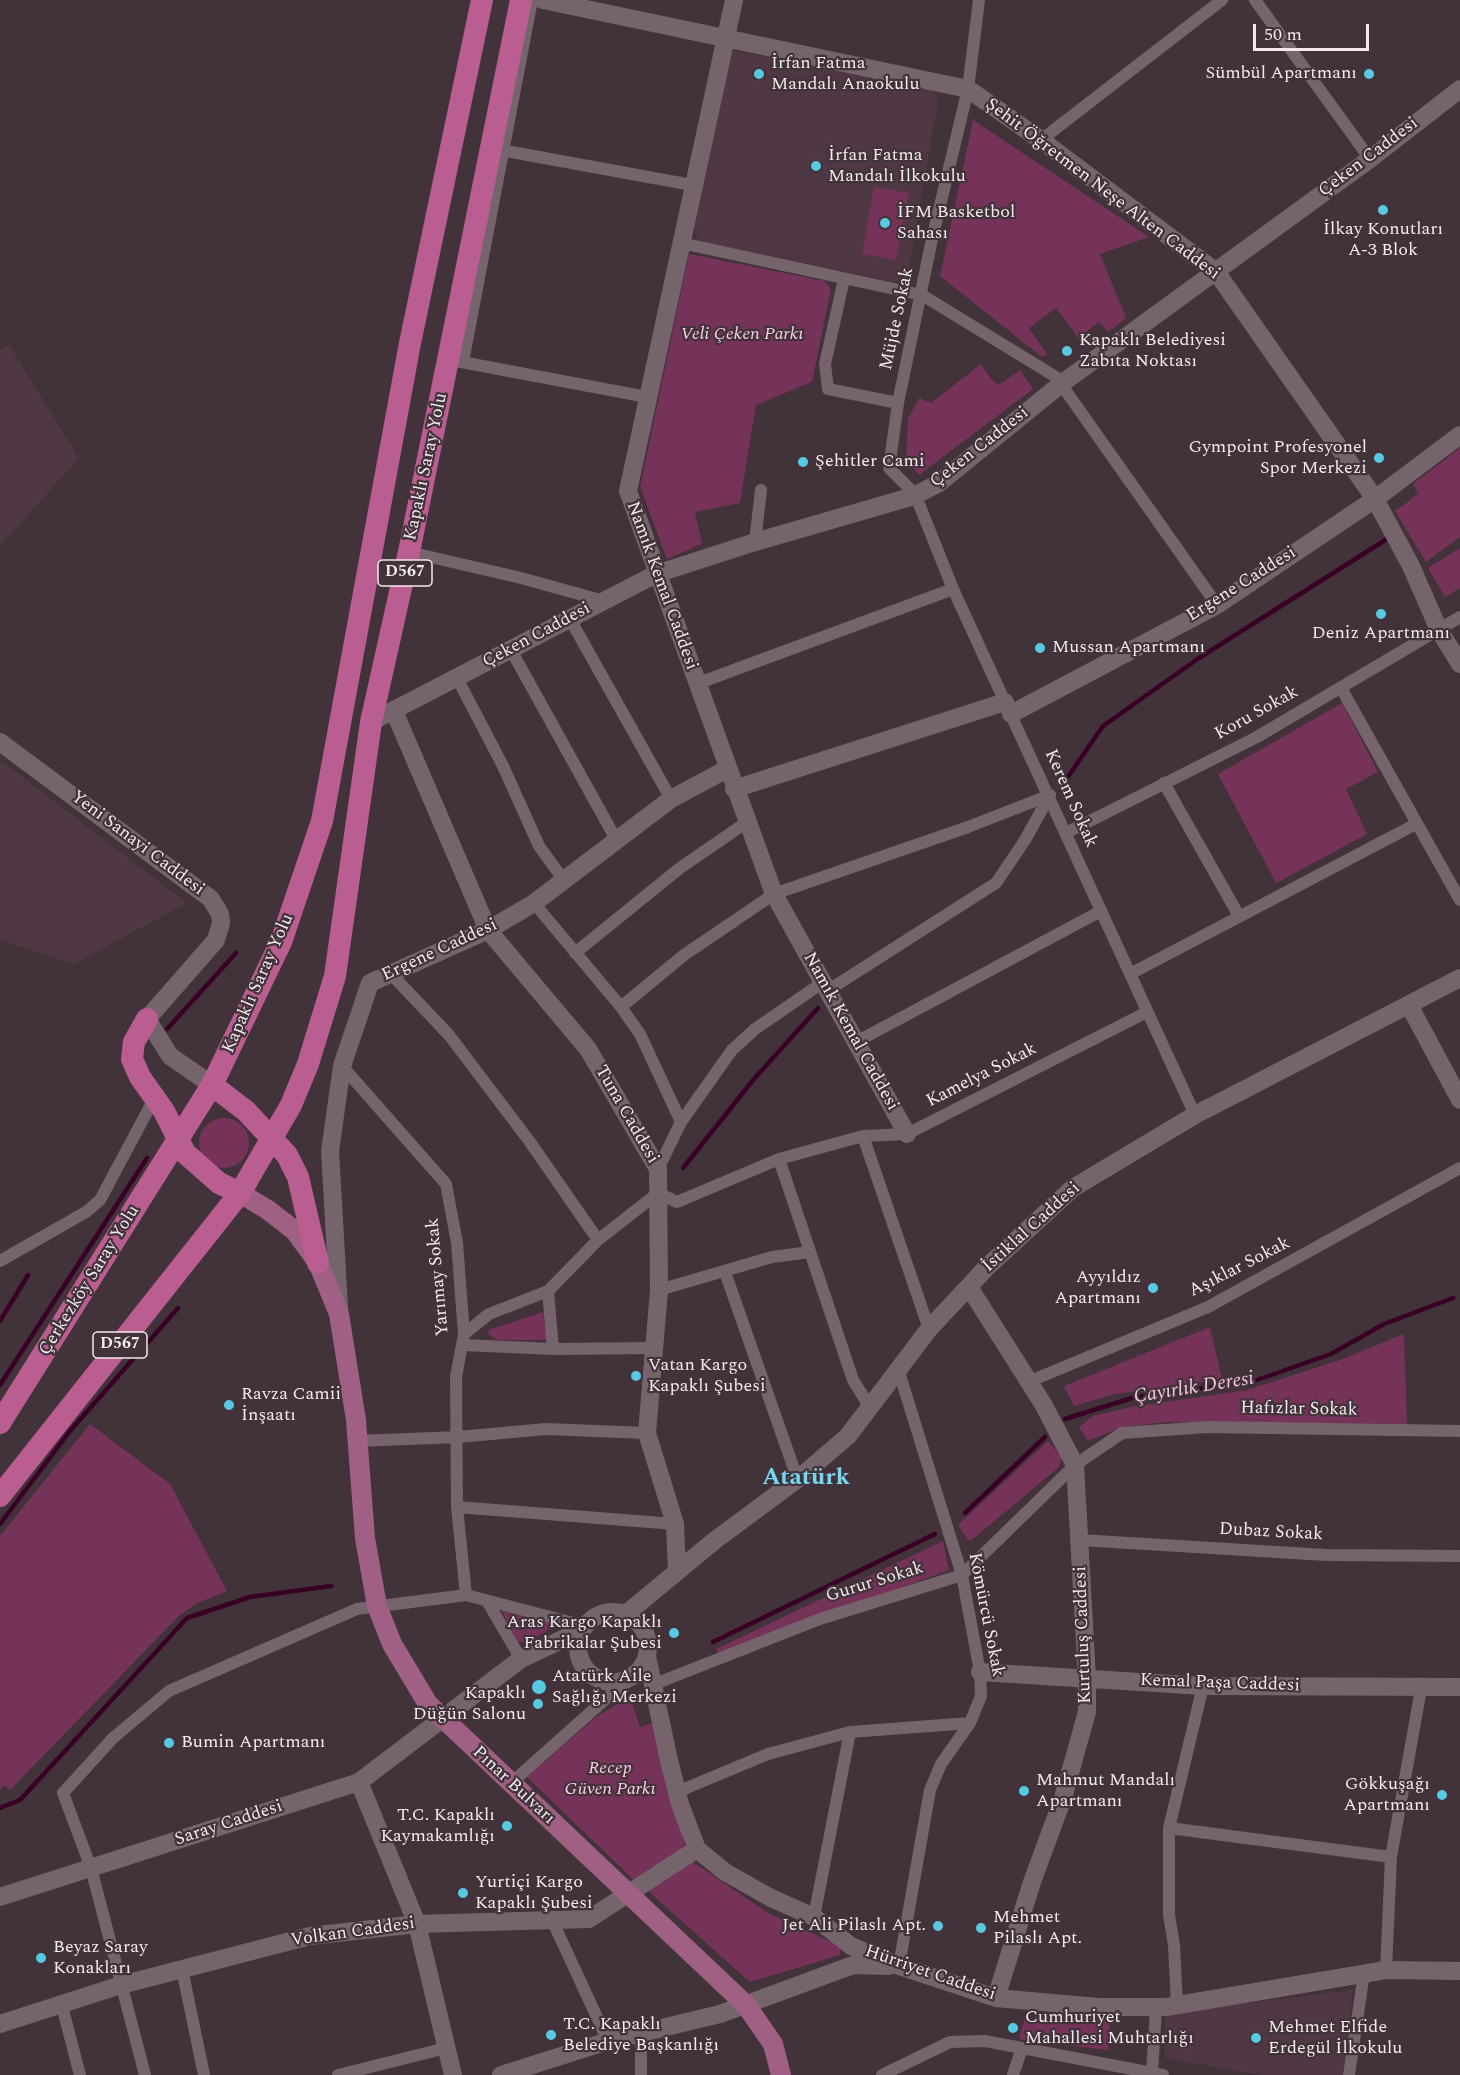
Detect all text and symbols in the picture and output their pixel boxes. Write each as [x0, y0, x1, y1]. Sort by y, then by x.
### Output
scale bar [1256, 12, 1372, 50]
text: 50 m [1264, 21, 1302, 48]
place label: İrfan Fatma Mandalı Anaokulu [771, 53, 919, 96]
place label: Sümbül Apartmanı [1206, 63, 1357, 85]
marker: İrfan Fatma Mandalı Anaokulu [752, 67, 766, 81]
marker: Sümbül Apartmanı [1362, 67, 1376, 81]
street label: Şehit Öğretmen Neşe Alten Caddesi [980, 95, 1224, 285]
street label: Çeken Caddesi [1315, 113, 1423, 203]
place label: İrfan Fatma Mandalı İlkokulu [828, 145, 966, 188]
marker: İrfan Fatma Mandalı İlkokulu [809, 159, 823, 173]
place label: İFM Basketbol Sahası [897, 202, 1015, 244]
marker: İlkay Konutları A-3 Blok [1376, 203, 1390, 217]
marker: İFM Basketbol Sahası [878, 216, 892, 230]
place label: İlkay Konutları A-3 Blok [1323, 219, 1443, 262]
street label: Müjde Sokak [877, 266, 919, 372]
park label: Veli Çeken Parkı [681, 324, 803, 346]
place label: Kapaklı Belediyesi Zabıta Noktası [1079, 330, 1226, 372]
marker: Kapaklı Belediyesi Zabıta Noktası [1060, 344, 1074, 358]
street label: Kapaklı Saray Yolu [401, 391, 453, 543]
street label: Çeken Caddesi [926, 403, 1034, 493]
place label: Gympoint Profesyonel Spor Merkezi [1188, 437, 1367, 480]
place label: Şehitler Cami [815, 451, 925, 473]
marker: Gympoint Profesyonel Spor Merkezi [1372, 451, 1386, 465]
marker: Şehitler Cami [796, 455, 810, 469]
street label: Namık Kemal Caddesi [620, 499, 702, 673]
street label: Ergene Caddesi [1183, 543, 1301, 627]
road number: D567 [378, 560, 432, 586]
street label: Çeken Caddesi [479, 598, 595, 674]
marker: Deniz Apartmanı [1374, 607, 1388, 621]
place label: Deniz Apartmanı [1312, 623, 1450, 645]
place label: Mussan Apartmanı [1052, 637, 1205, 659]
marker: Mussan Apartmanı [1033, 641, 1047, 655]
street label: Koru Sokak [1211, 682, 1303, 746]
street label: Kerem Sokak [1039, 747, 1101, 851]
street label: Yeni Sanayi Caddesi [66, 787, 208, 901]
street label: Kapaklı Saray Yolu [219, 911, 299, 1057]
street label: Ergene Caddesi [379, 915, 501, 987]
street label: Namık Kemal Caddesi [797, 949, 903, 1115]
street label: Kamelya Sokak [923, 1039, 1041, 1113]
street label: Tuna Caddesi [589, 1062, 663, 1168]
street label: İstiklal Caddesi [979, 1178, 1085, 1278]
street label: Çerkezköy Saray Yolu [35, 1202, 145, 1360]
street label: Yarımay Sokak [423, 1217, 455, 1337]
street label: Aşıklar Sokak [1186, 1233, 1294, 1303]
place label: Ayyıldız Apartmanı [1054, 1267, 1141, 1310]
marker: Ayyıldız Apartmanı [1146, 1281, 1160, 1295]
road number: D567 [93, 1332, 147, 1358]
place label: Vatan Kargo Kapaklı Şubesi [648, 1355, 766, 1398]
water label: Çayırlık Deresi [1132, 1368, 1256, 1410]
marker: Vatan Kargo Kapaklı Şubesi [629, 1369, 643, 1383]
place label: Ravza Camii İnşaatı [241, 1384, 341, 1426]
marker: Ravza Camii İnşaatı [222, 1398, 236, 1412]
street label: Hafızlar Sokak [1240, 1398, 1358, 1422]
district label: Atatürk [762, 1465, 850, 1493]
street label: Dubaz Sokak [1218, 1519, 1324, 1547]
street label: Kömürcü Sokak [962, 1551, 1008, 1679]
street label: Gurur Sokak [824, 1558, 926, 1608]
street label: Kurtuluş Caddesi [1071, 1566, 1097, 1704]
place label: Aras Kargo Kapaklı Fabrikalar Şubesi [507, 1612, 662, 1654]
marker: Aras Kargo Kapaklı Fabrikalar Şubesi [667, 1626, 681, 1640]
place label: Atatürk Aile Sağlığı Merkezi [552, 1666, 677, 1708]
street label: Kemal Paşa Caddesi [1140, 1670, 1300, 1698]
marker: Atatürk Aile Sağlığı Merkezi [530, 1678, 548, 1696]
place label: Kapaklı Düğün Salonu [413, 1683, 526, 1726]
marker: Kapaklı Düğün Salonu [531, 1697, 545, 1711]
place label: Bumin Apartmanı [181, 1732, 325, 1754]
marker: Bumin Apartmanı [162, 1736, 176, 1750]
street label: Pınar Bulvarı [467, 1742, 559, 1830]
park label: Recep Güven Parkı [564, 1758, 656, 1800]
place label: Mahmut Mandalı Apartmanı [1036, 1770, 1175, 1812]
place label: Gökkuşağı Apartmanı [1343, 1774, 1430, 1816]
marker: Mahmut Mandalı Apartmanı [1017, 1784, 1031, 1798]
marker: Gökkuşağı Apartmanı [1435, 1788, 1449, 1802]
street label: Saray Caddesi [172, 1796, 286, 1852]
place label: T.C. Kapaklı Kaymakamlığı [381, 1805, 495, 1848]
marker: T.C. Kapaklı Kaymakamlığı [500, 1819, 514, 1833]
place label: Yurtiçi Kargo Kapaklı Şubesi [475, 1872, 593, 1914]
marker: Yurtiçi Kargo Kapaklı Şubesi [456, 1886, 470, 1900]
place label: Mehmet Pilaslı Apt. [993, 1907, 1082, 1950]
street label: Volkan Caddesi [290, 1914, 416, 1952]
place label: Jet Ali Pilaslı Apt. [782, 1915, 926, 1937]
marker: Jet Ali Pilaslı Apt. [931, 1919, 945, 1933]
marker: Mehmet Pilaslı Apt. [974, 1921, 988, 1935]
place label: Beyaz Saray Konakları [53, 1937, 148, 1980]
street label: Hürriyet Caddesi [862, 1941, 998, 2007]
marker: Beyaz Saray Konakları [34, 1951, 48, 1965]
place label: Cumhuriyet Mahallesi Muhtarlığı [1025, 2007, 1194, 2050]
place label: T.C. Kapaklı Belediye Başkanlığı [563, 2014, 719, 2056]
place label: Mehmet Elfide Erdegül İlkokulu [1268, 2017, 1402, 2060]
marker: Cumhuriyet Mahallesi Muhtarlığı [1006, 2021, 1020, 2035]
marker: T.C. Kapaklı Belediye Başkanlığı [544, 2028, 558, 2042]
marker: Mehmet Elfide Erdegül İlkokulu [1249, 2031, 1263, 2045]

